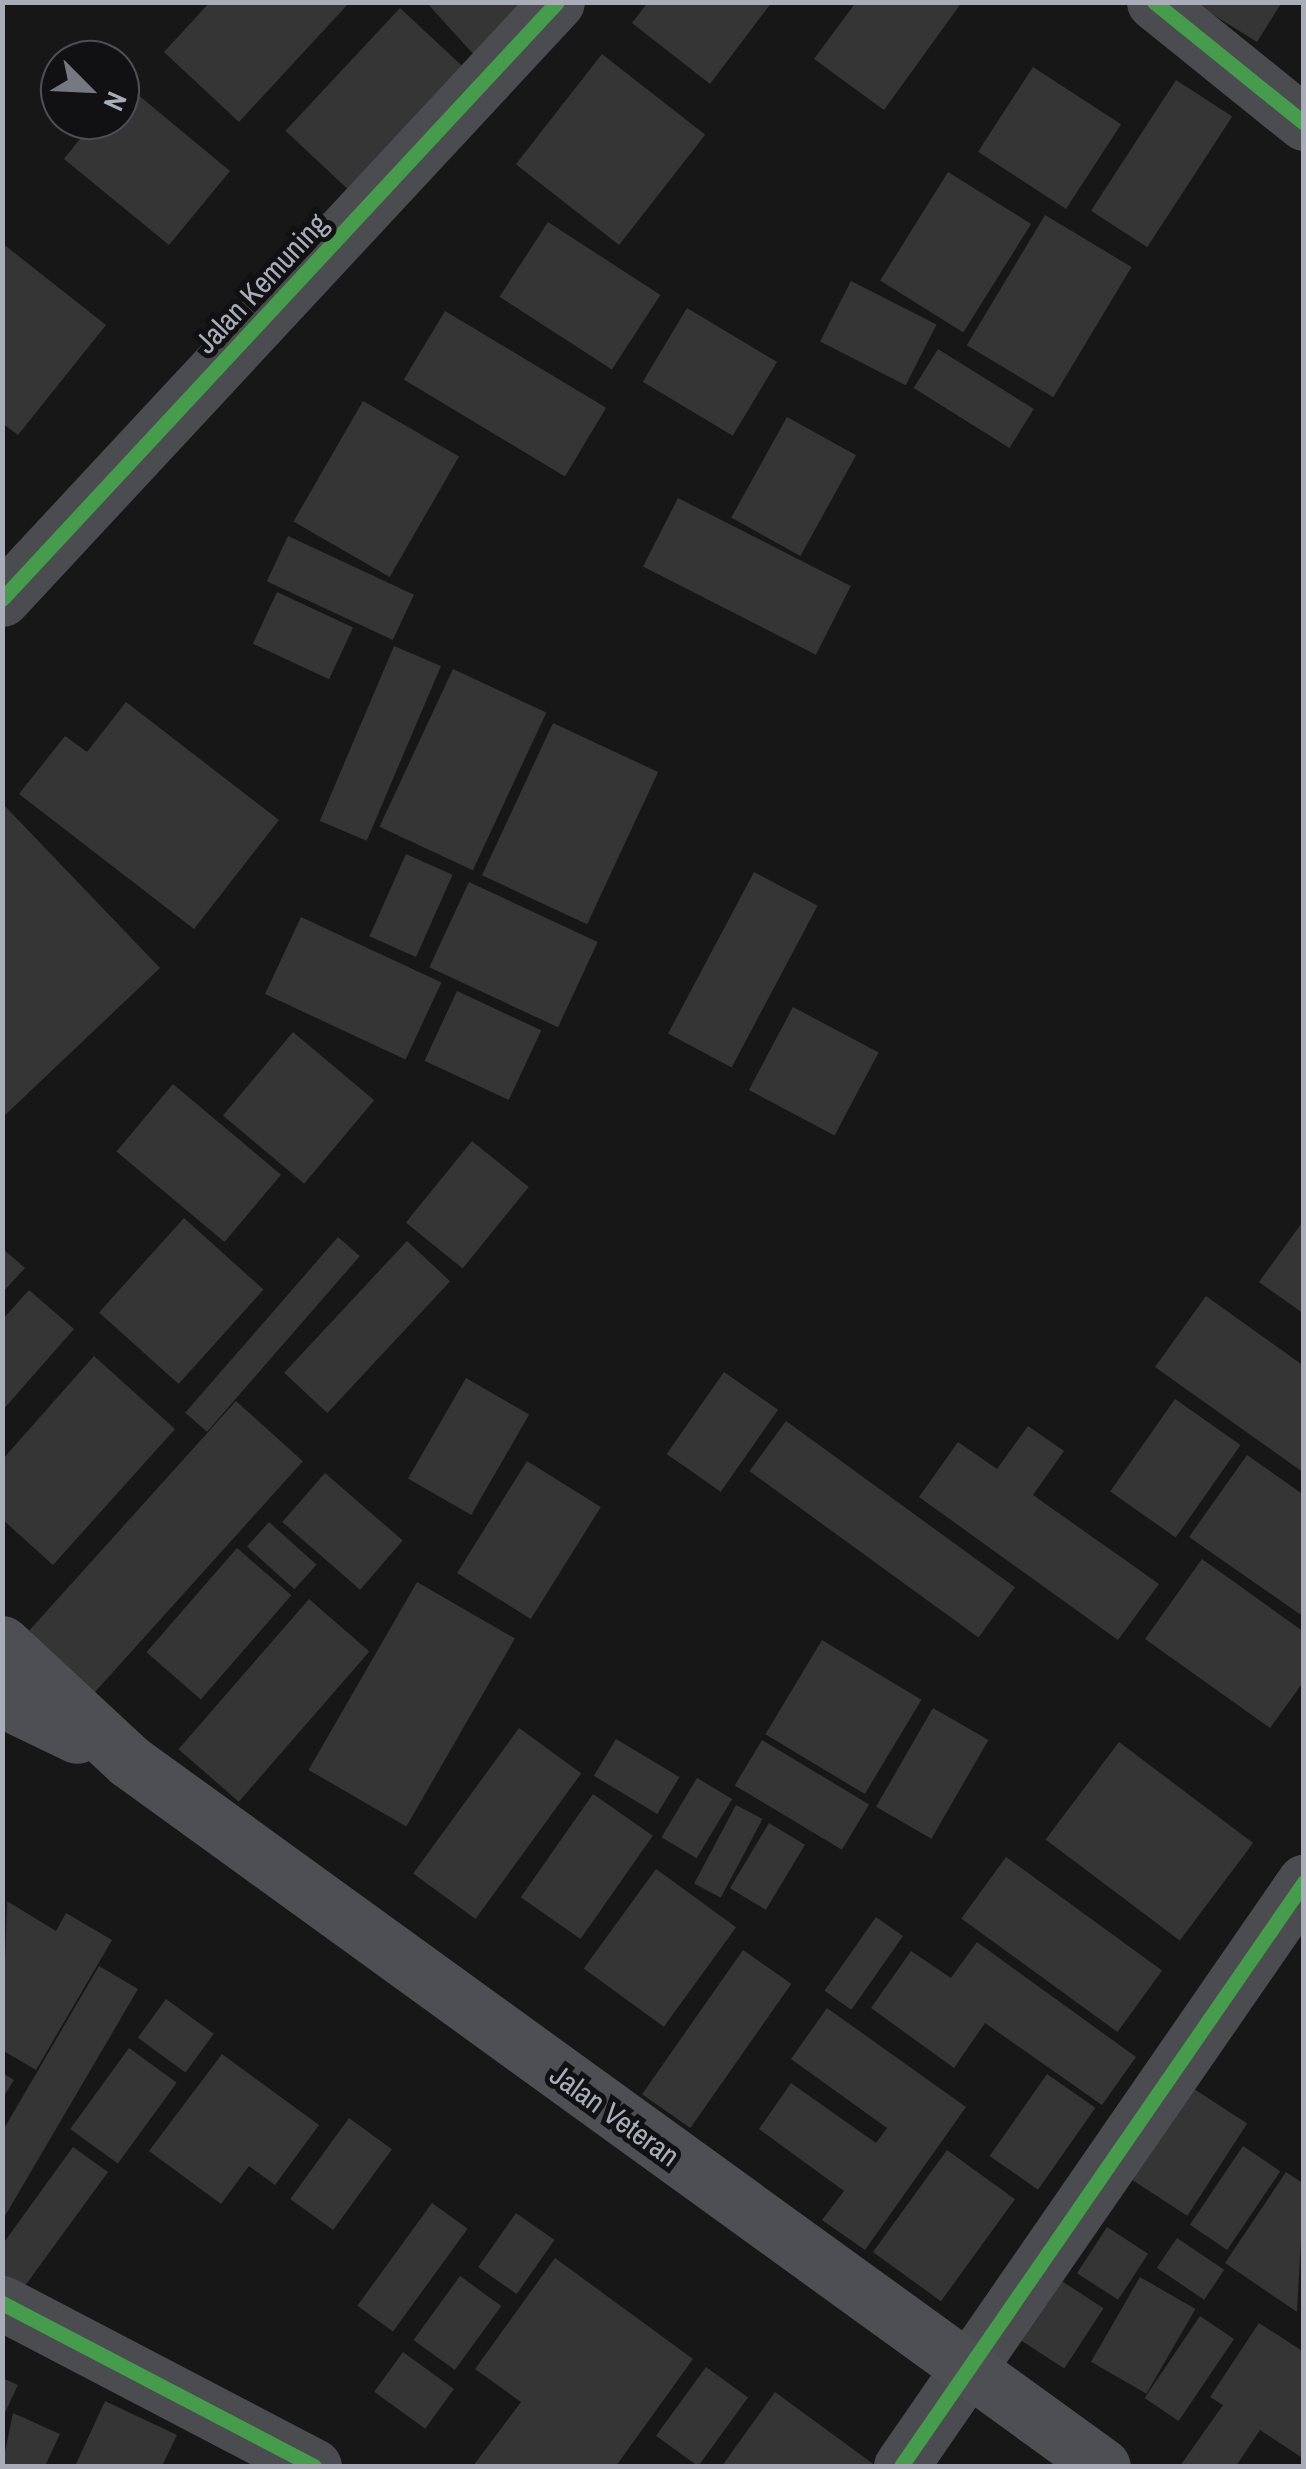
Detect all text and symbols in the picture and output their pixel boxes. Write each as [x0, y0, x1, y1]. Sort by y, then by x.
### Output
north arrow [40, 40, 140, 140]
text: N [95, 86, 136, 117]
street label: Jalan Kemuning [187, 206, 335, 360]
street label: Jalan Veteran [544, 2056, 686, 2174]

